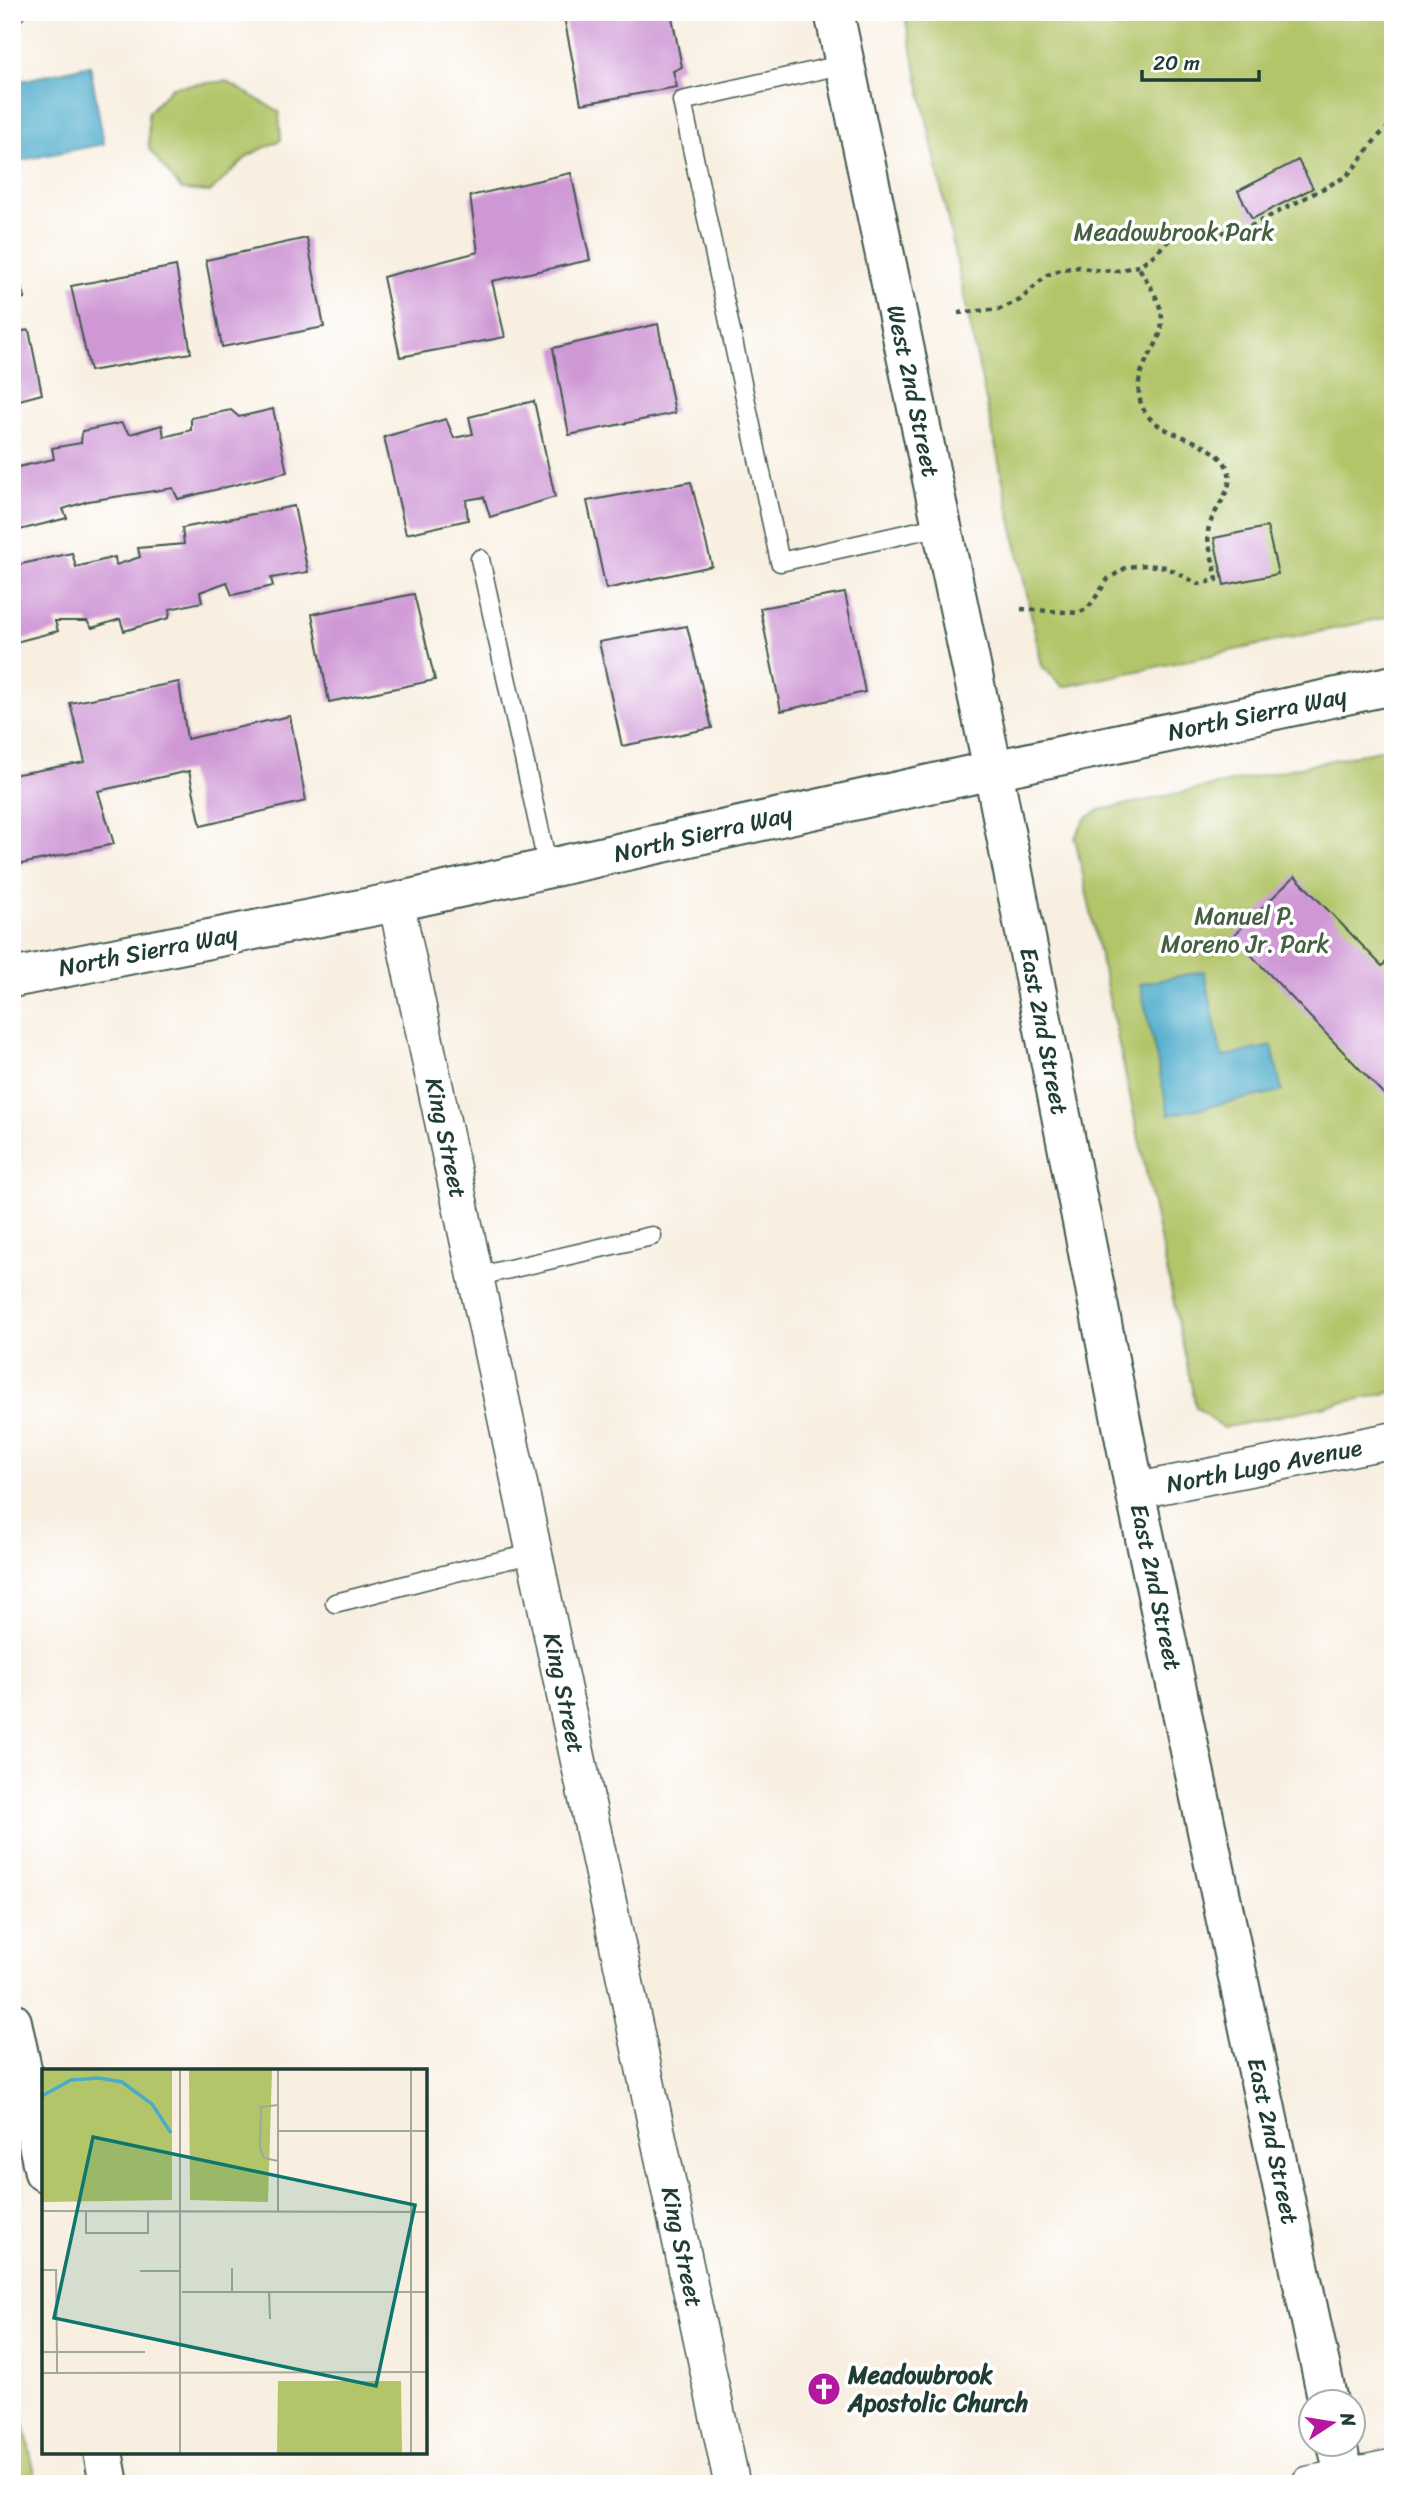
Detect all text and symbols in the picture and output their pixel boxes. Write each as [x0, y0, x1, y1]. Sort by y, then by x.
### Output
scale bar [1142, 38, 1260, 82]
text: 20 m [1153, 44, 1200, 82]
park label: Meadowbrook Park [1074, 211, 1274, 253]
street label: West 2nd Street [874, 301, 952, 481]
street label: North Sierra Way [1164, 674, 1351, 753]
street label: North Sierra Way [610, 793, 797, 875]
park label: Manuel P. Moreno Jr. Park [1161, 895, 1329, 965]
street label: North Sierra Way [55, 913, 242, 989]
street label: East 2nd Street [1007, 944, 1081, 1118]
street label: King Street [413, 1074, 479, 1202]
street label: North Lugo Avenue [1162, 1426, 1366, 1506]
street label: East 2nd Street [1118, 1500, 1194, 1674]
street label: King Street [531, 1629, 597, 1757]
street label: East 2nd Street [1235, 2054, 1311, 2228]
inset map [42, 2069, 427, 2454]
street label: King Street [649, 2183, 715, 2311]
place label: Meadowbrook Apostolic Church [847, 2354, 1028, 2424]
church icon: Meadowbrook Apostolic Church [805, 2370, 843, 2408]
north arrow [1296, 2388, 1366, 2458]
text: N [1330, 2409, 1366, 2430]

